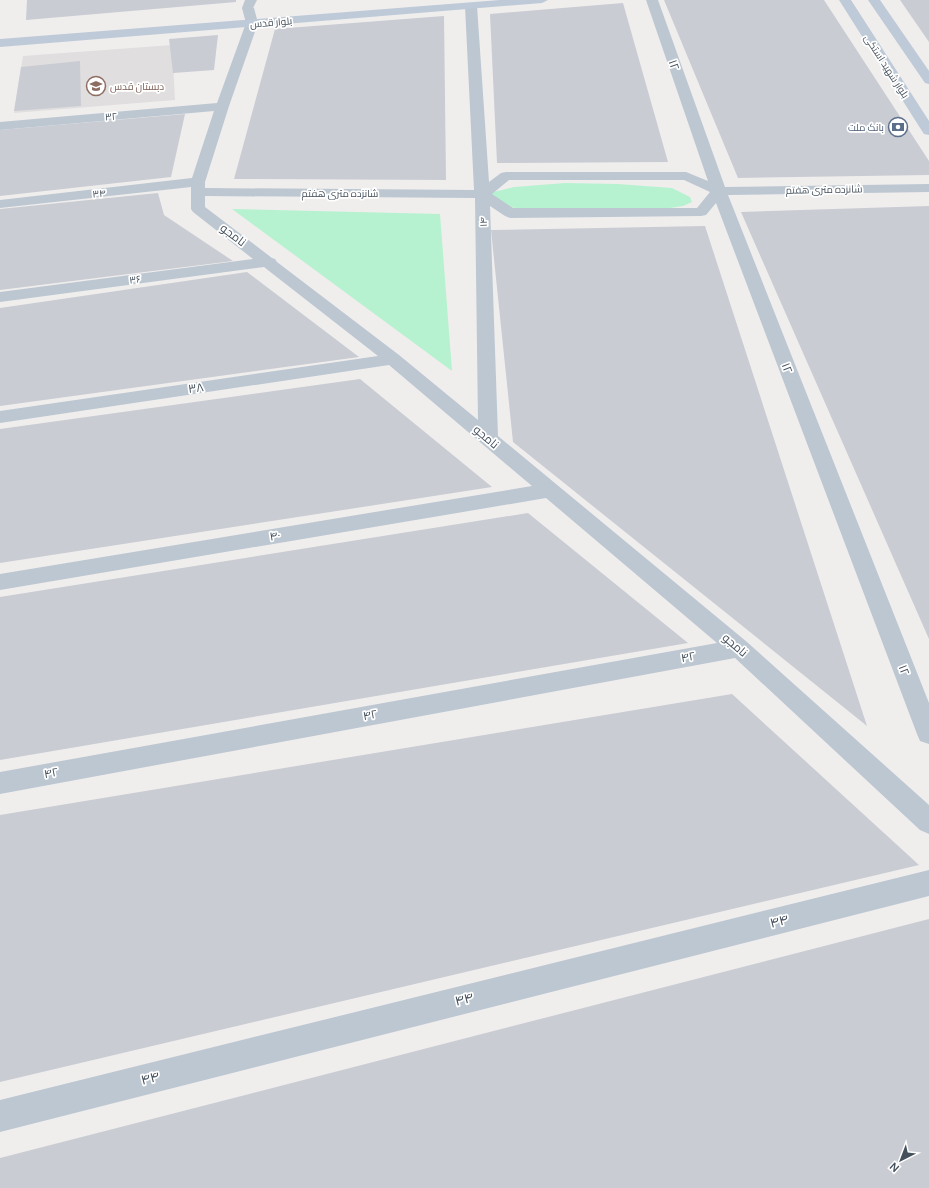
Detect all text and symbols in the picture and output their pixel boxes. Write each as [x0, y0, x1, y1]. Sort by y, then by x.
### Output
street label: بلوار قدس [249, 13, 293, 31]
street label: بلوار شهید استکی [861, 31, 913, 101]
street label: ۱۲ [665, 57, 684, 72]
school or university icon: دبستان قدس [85, 75, 107, 97]
place label: دبستان قدس [110, 79, 164, 93]
street label: ۳۲ [104, 109, 118, 123]
bank icon: بانک ملت [887, 116, 909, 138]
place label: بانک ملت [848, 120, 884, 134]
street label: شانزده متری هفتم [786, 181, 863, 198]
street label: ۳۴ [92, 185, 107, 201]
street label: شانزده متری هفتم [302, 186, 378, 201]
street label: ۱۴ [476, 217, 490, 227]
street label: نامجو [217, 219, 250, 250]
street label: ۳۶ [128, 271, 142, 287]
street label: ۱۲ [778, 360, 797, 376]
street label: ۳۸ [187, 378, 205, 397]
street label: نامجو [470, 421, 503, 452]
street label: ۴۰ [268, 526, 282, 545]
street label: نامجو [719, 629, 752, 660]
street label: ۴۲ [679, 647, 696, 666]
street label: ۱۲ [895, 662, 914, 678]
street label: ۴۲ [361, 705, 378, 724]
street label: ۴۲ [42, 763, 59, 782]
street label: ۴۴ [768, 909, 790, 932]
street label: ۴۴ [453, 987, 475, 1010]
street label: ۴۴ [139, 1066, 161, 1089]
north arrow [881, 1140, 921, 1180]
text: N [886, 1160, 902, 1176]

